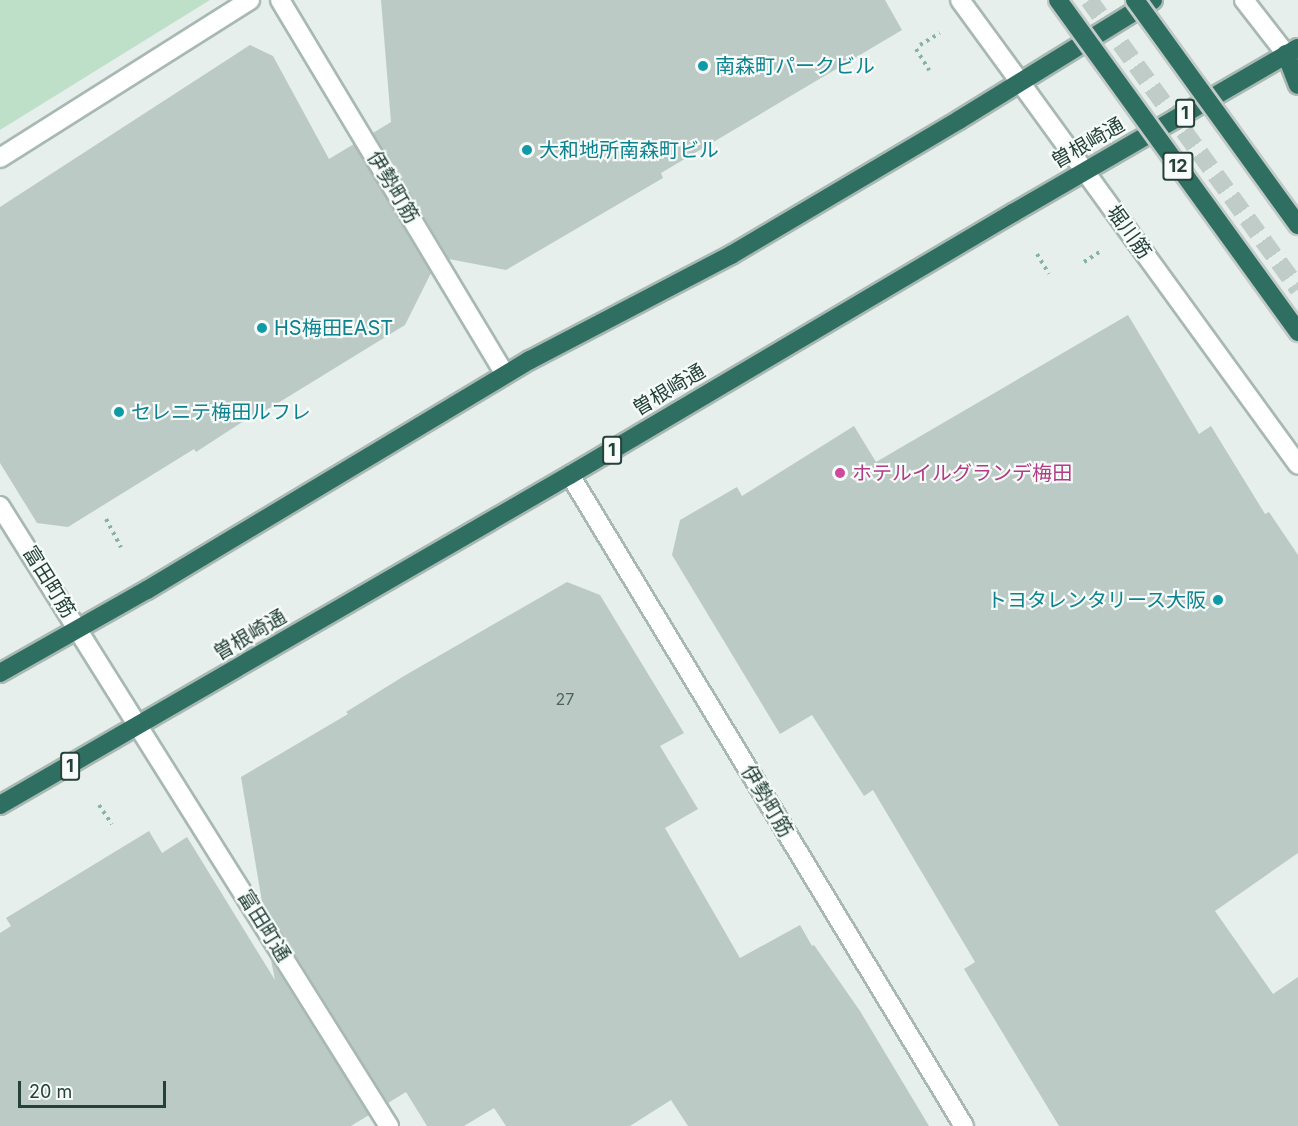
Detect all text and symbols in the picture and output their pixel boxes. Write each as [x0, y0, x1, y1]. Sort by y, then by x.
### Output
place label: 南森町パークビル [715, 54, 875, 78]
marker: 南森町パークビル [696, 59, 710, 73]
road number: 1 [1174, 98, 1196, 128]
street label: 曽根崎通 [1047, 113, 1129, 173]
place label: 大和地所南森町ビル [539, 138, 719, 162]
marker: 大和地所南森町ビル [520, 143, 534, 157]
street label: 伊勢町筋 [362, 147, 424, 227]
road number: 12 [1162, 151, 1194, 181]
street label: 堀川筋 [1102, 201, 1156, 263]
place label: HS梅田EAST [274, 316, 393, 340]
marker: HS梅田EAST [255, 321, 269, 335]
street label: 曽根崎通 [629, 359, 709, 421]
place label: セレニテ梅田ルフレ [131, 400, 311, 424]
marker: セレニテ梅田ルフレ [112, 405, 126, 419]
road number: 1 [602, 435, 622, 465]
place label: ホテルイルグランデ梅田 [852, 461, 1072, 485]
marker: ホテルイルグランデ梅田 [833, 466, 847, 480]
street label: 富田町筋 [18, 542, 80, 622]
place label: トヨタレンタリース大阪 [986, 588, 1206, 612]
marker: トヨタレンタリース大阪 [1211, 593, 1225, 607]
street label: 曽根崎通 [209, 605, 291, 665]
house number: 27 [556, 689, 574, 709]
road number: 1 [60, 751, 80, 781]
street label: 伊勢町筋 [736, 761, 798, 841]
street label: 富田町通 [233, 886, 295, 966]
scale bar [21, 1069, 170, 1107]
text: 20 m [29, 1081, 72, 1102]

